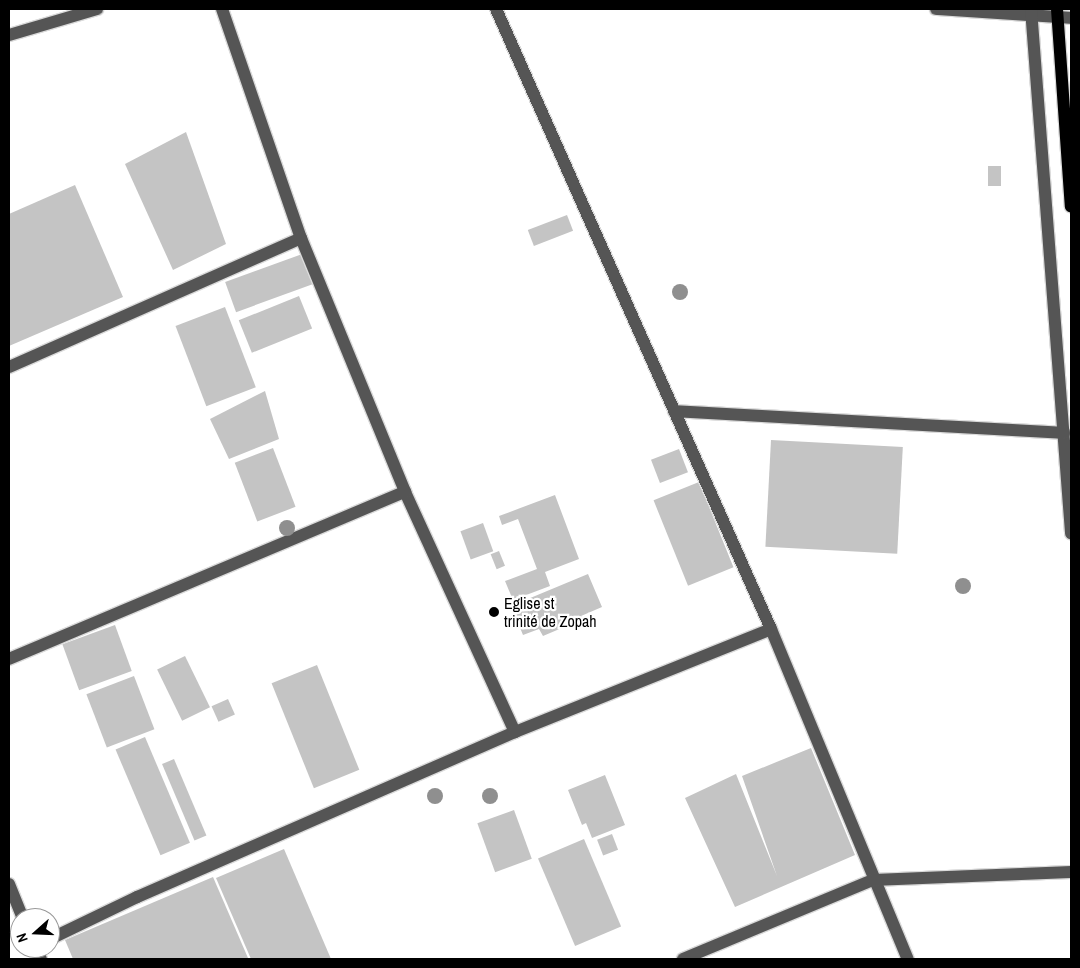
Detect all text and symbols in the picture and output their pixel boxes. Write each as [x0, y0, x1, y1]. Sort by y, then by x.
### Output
place label: Eglise st trinité de Zopah [504, 593, 597, 631]
marker: Eglise st trinité de Zopah [488, 606, 500, 618]
north arrow [10, 908, 60, 958]
text: N [12, 931, 32, 945]

